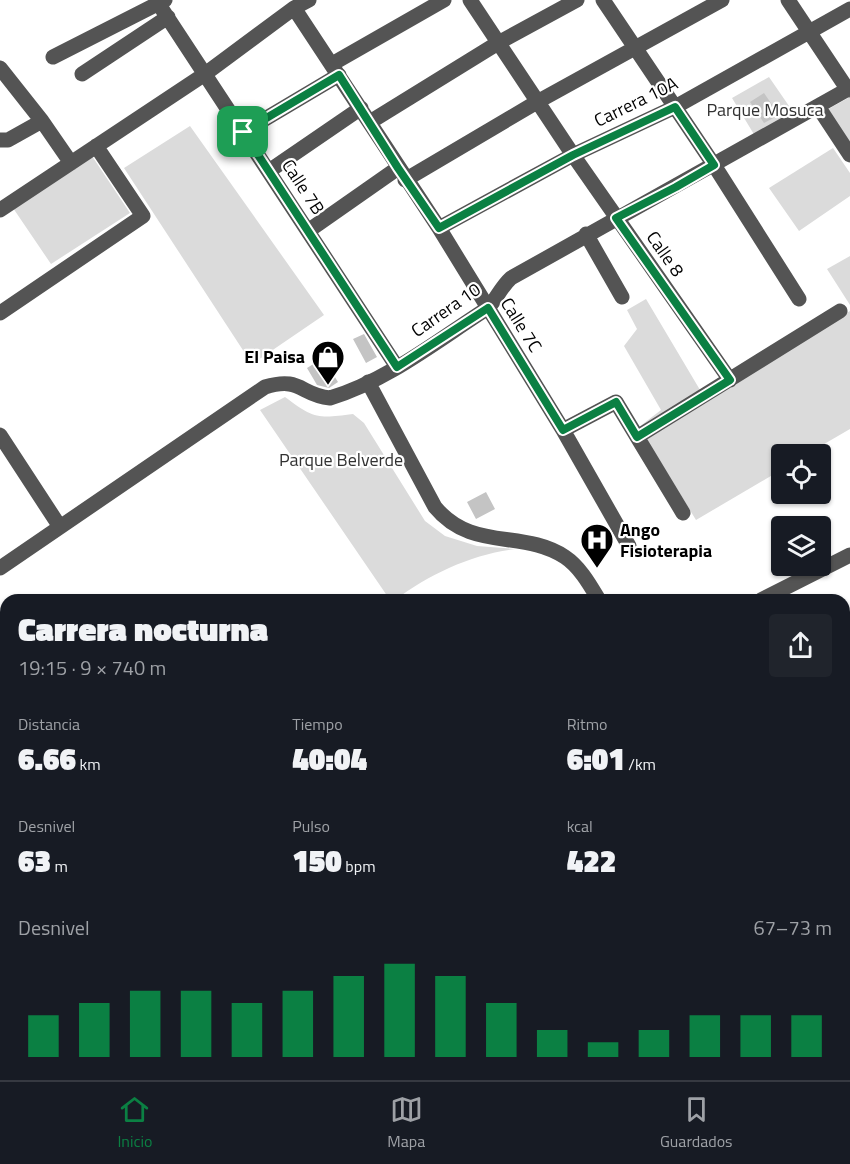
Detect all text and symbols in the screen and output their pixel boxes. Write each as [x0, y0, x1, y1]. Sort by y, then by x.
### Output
street label: Carrera 10A [589, 70, 683, 133]
park label: Parque Mosuca [707, 96, 824, 123]
pin [217, 106, 268, 157]
icon: arrive [226, 115, 259, 148]
street label: Calle 7B [275, 154, 331, 220]
street label: Calle 8 [640, 225, 691, 282]
street label: Carrera 10 [405, 276, 486, 343]
street label: Calle 7C [494, 292, 549, 358]
shop icon: El Paisa [310, 339, 346, 386]
place label: El Paisa [244, 343, 305, 370]
map controls [771, 444, 831, 576]
button: locate [771, 444, 831, 504]
park label: Parque Belverde [279, 446, 403, 473]
place label: Ango Fisioterapia [620, 516, 712, 564]
button: layers [771, 516, 831, 576]
hospital icon: Ango Fisioterapia [579, 522, 615, 569]
text: Carrera nocturna [18, 604, 268, 654]
button: share [769, 614, 832, 677]
text: 19:15 · 9 × 740 m [18, 652, 166, 683]
text: Distancia [18, 712, 80, 736]
text: Tiempo [292, 712, 343, 736]
text: Ritmo [567, 712, 607, 736]
text: 6.66 [18, 736, 76, 782]
text: 40:04 [292, 736, 367, 782]
text: 6:01 [567, 736, 625, 782]
text: km [76, 752, 101, 776]
text: /km [625, 752, 656, 776]
text: Desnivel [18, 814, 75, 838]
text: Pulso [292, 814, 330, 838]
text: kcal [567, 814, 593, 838]
text: 63 [18, 838, 51, 884]
text: 150 [292, 838, 342, 884]
text: 422 [567, 838, 616, 884]
text: m [51, 854, 68, 878]
text: bpm [342, 854, 376, 878]
text: Desnivel [18, 912, 90, 943]
text: 67–73 m [753, 912, 832, 943]
tab: Inicio [117, 1093, 152, 1153]
tab: Mapa [387, 1093, 425, 1153]
tab: Guardados [660, 1093, 733, 1153]

